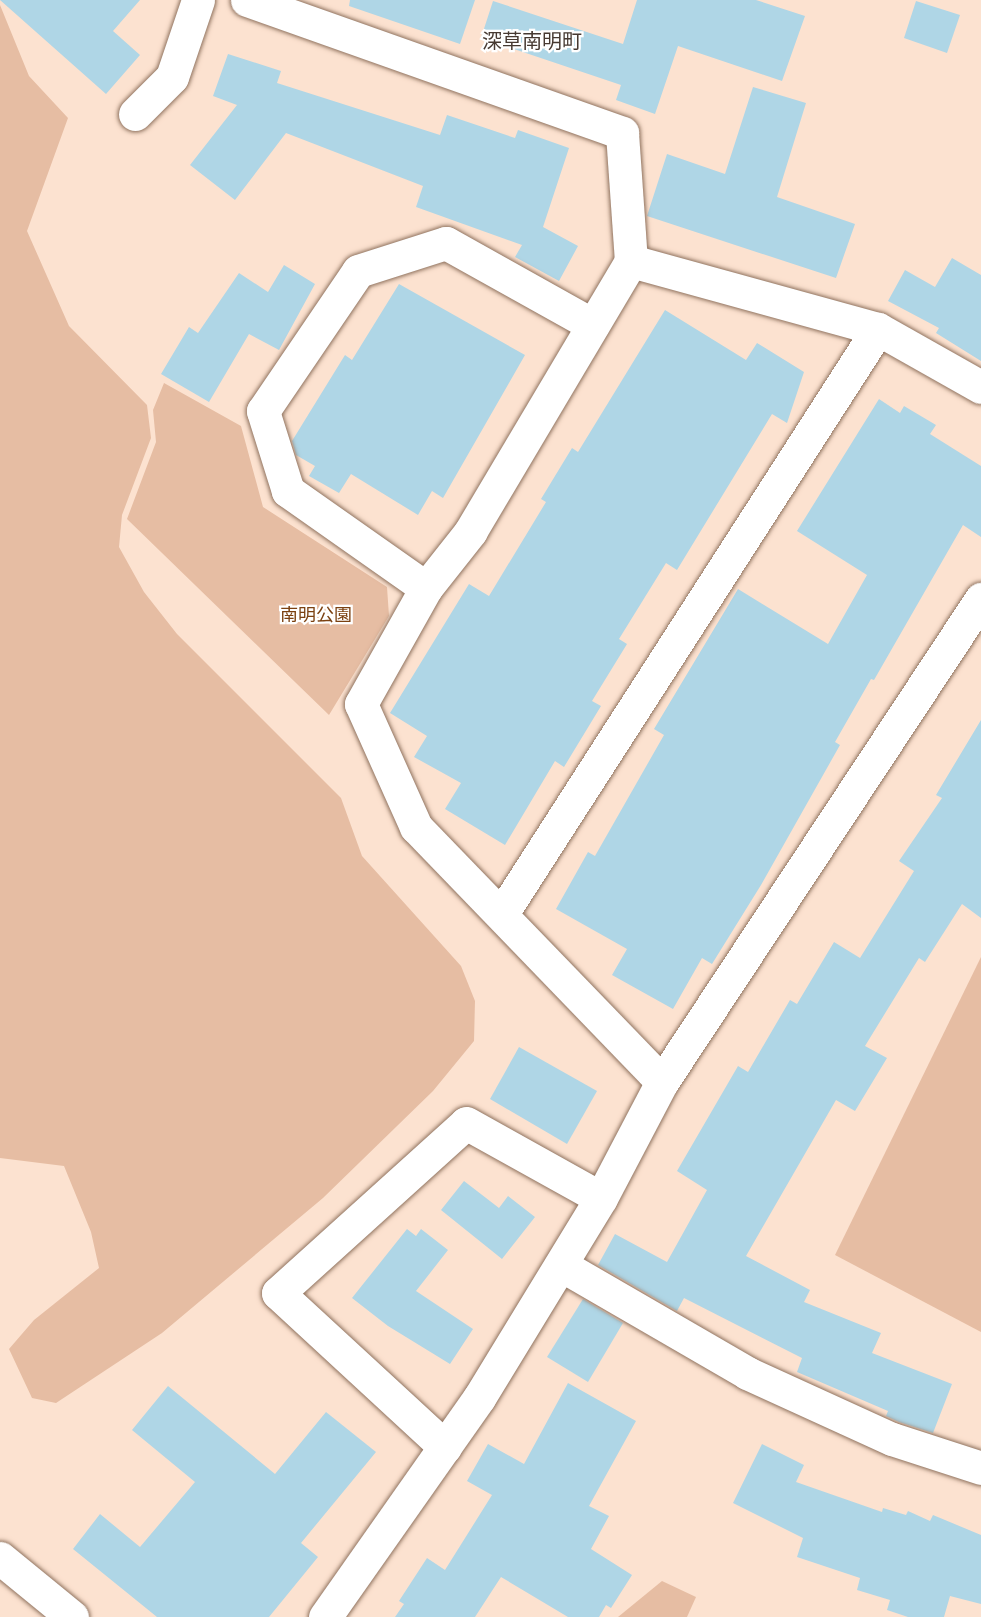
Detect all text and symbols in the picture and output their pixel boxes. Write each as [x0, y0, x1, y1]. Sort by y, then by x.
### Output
district label: 深草南明町 [482, 28, 582, 52]
park label: 南明公園 [280, 604, 352, 626]

